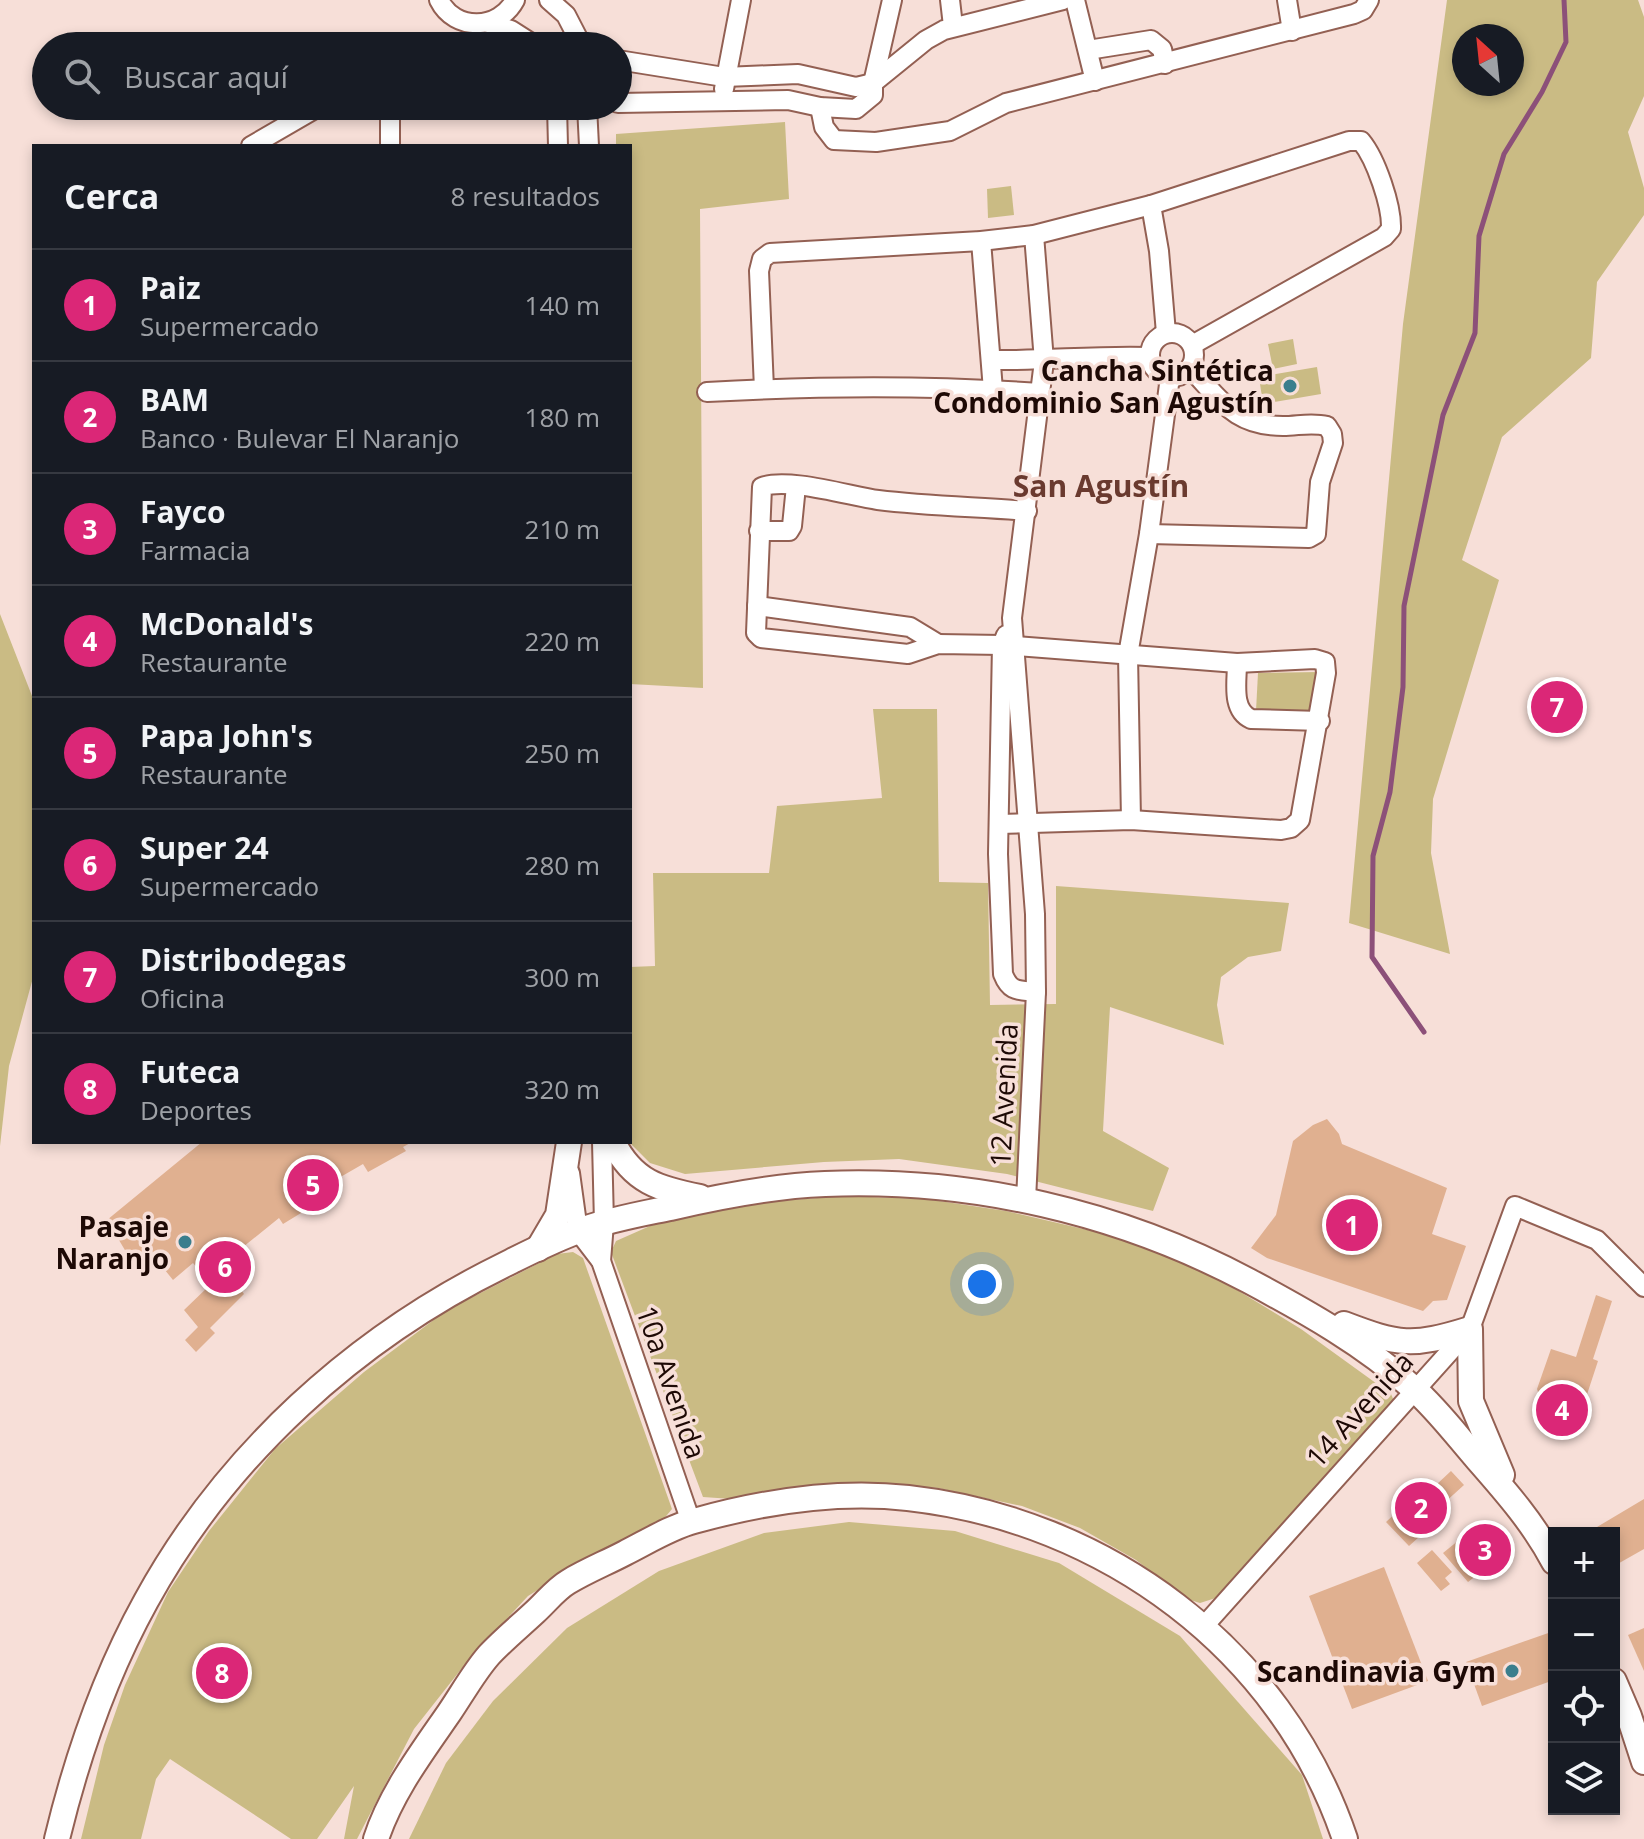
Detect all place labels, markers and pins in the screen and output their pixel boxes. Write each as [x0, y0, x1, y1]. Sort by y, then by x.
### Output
place label: Cancha Sintética Condominio San Agustín [933, 351, 1274, 421]
marker: Cancha Sintética Condominio San Agustín [1281, 377, 1299, 395]
pin: 7 [1531, 677, 1583, 737]
pin: 5 [287, 1155, 339, 1215]
pin: 1 [1326, 1195, 1378, 1255]
place label: Pasaje Naranjo [55, 1207, 169, 1277]
marker: Pasaje Naranjo [176, 1233, 194, 1251]
pin: 6 [199, 1237, 251, 1297]
pin: 4 [1536, 1380, 1588, 1440]
pin: 2 [1395, 1478, 1447, 1538]
pin: 3 [1459, 1520, 1511, 1580]
pin: 8 [196, 1643, 248, 1703]
place label: Scandinavia Gym [1257, 1652, 1496, 1690]
marker: Scandinavia Gym [1503, 1662, 1521, 1680]

